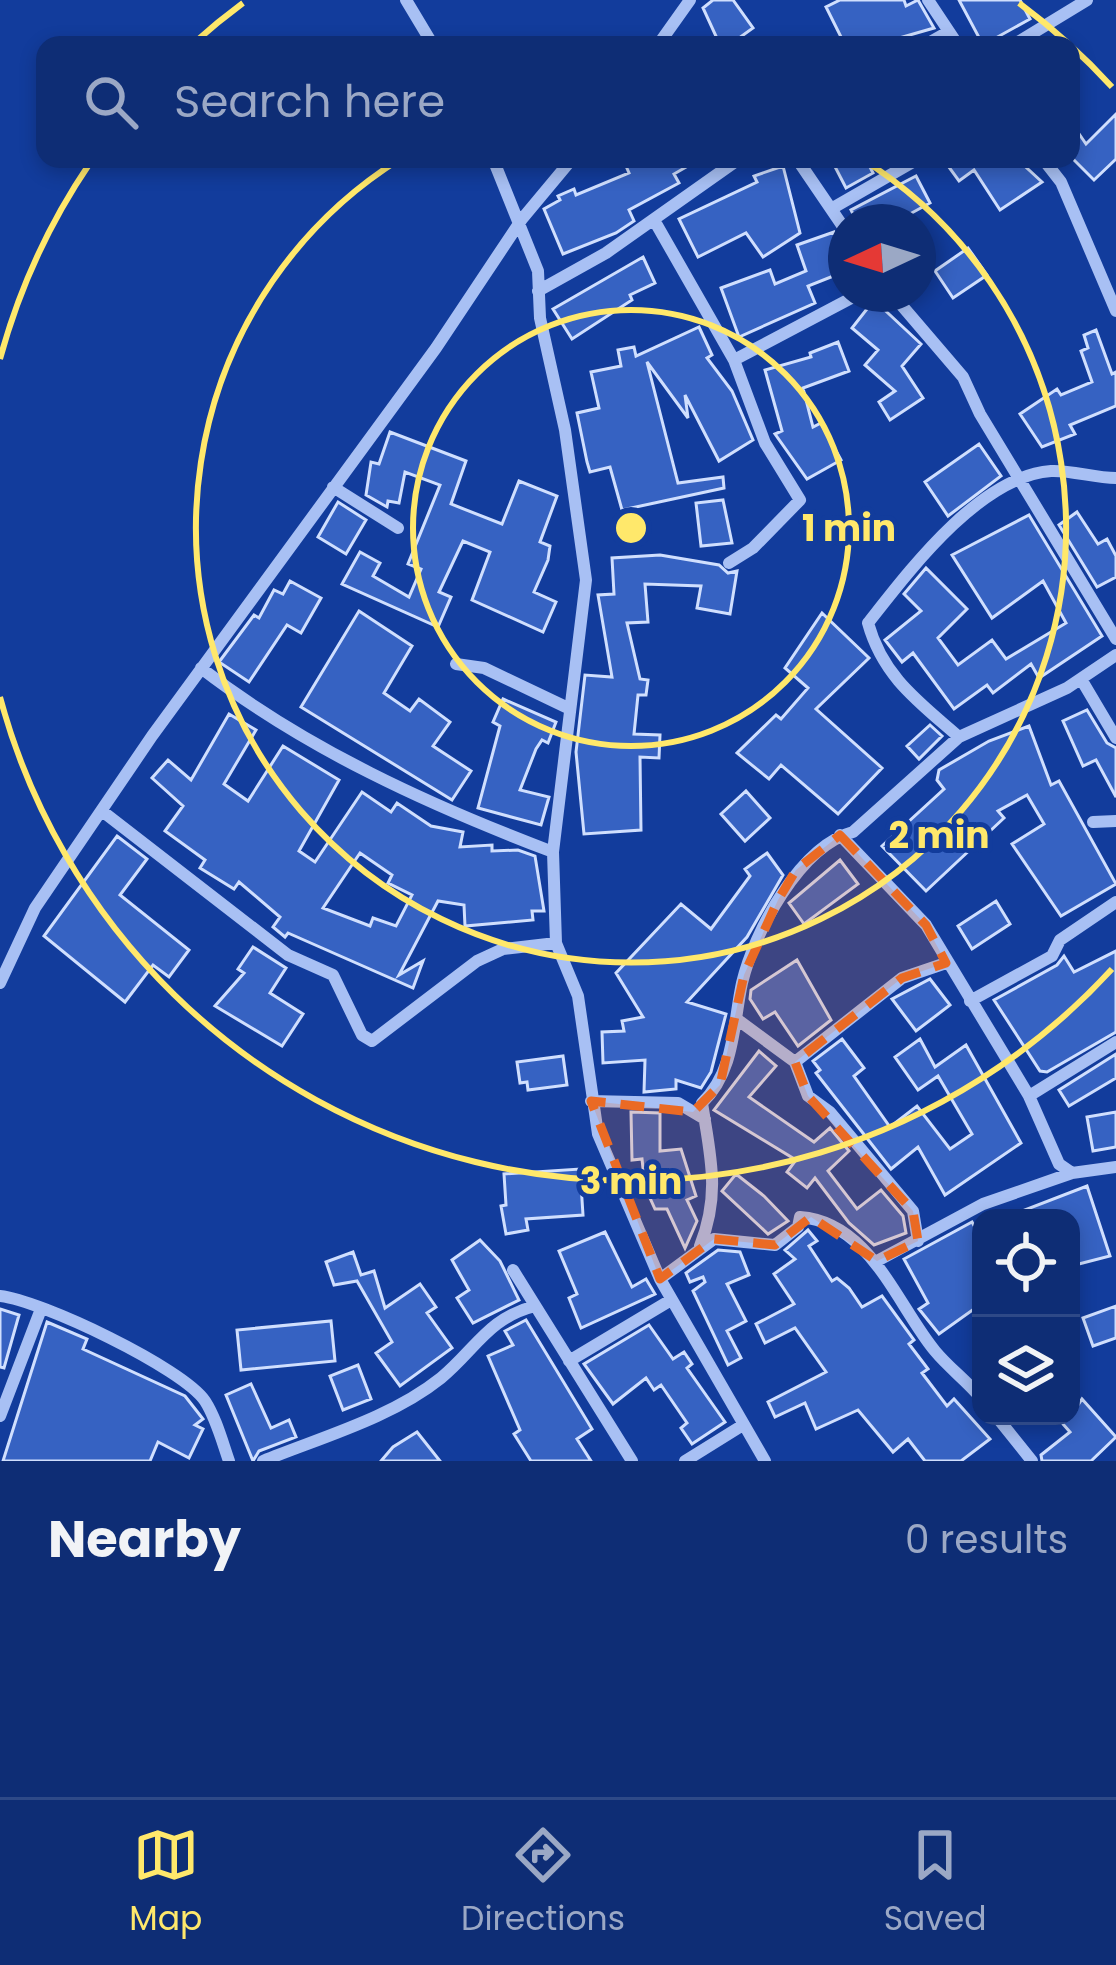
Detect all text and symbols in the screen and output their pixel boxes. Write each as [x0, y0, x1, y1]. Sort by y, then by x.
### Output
search box [36, 36, 1080, 168]
icon: search [78, 69, 144, 135]
text: Search here [174, 70, 445, 133]
north arrow [828, 204, 936, 312]
text: 1 min [802, 503, 896, 554]
centre of rings [610, 507, 652, 549]
text: 2 min [888, 810, 990, 861]
text: 3 min [580, 1156, 682, 1207]
map controls [972, 1209, 1080, 1425]
button: locate [972, 1209, 1080, 1317]
button: layers [972, 1317, 1080, 1425]
text: Nearby [48, 1503, 241, 1575]
text: 0 results [905, 1512, 1068, 1567]
tab: Map [129, 1822, 202, 1944]
tab: Directions [461, 1822, 625, 1944]
tab: Saved [884, 1822, 987, 1944]

